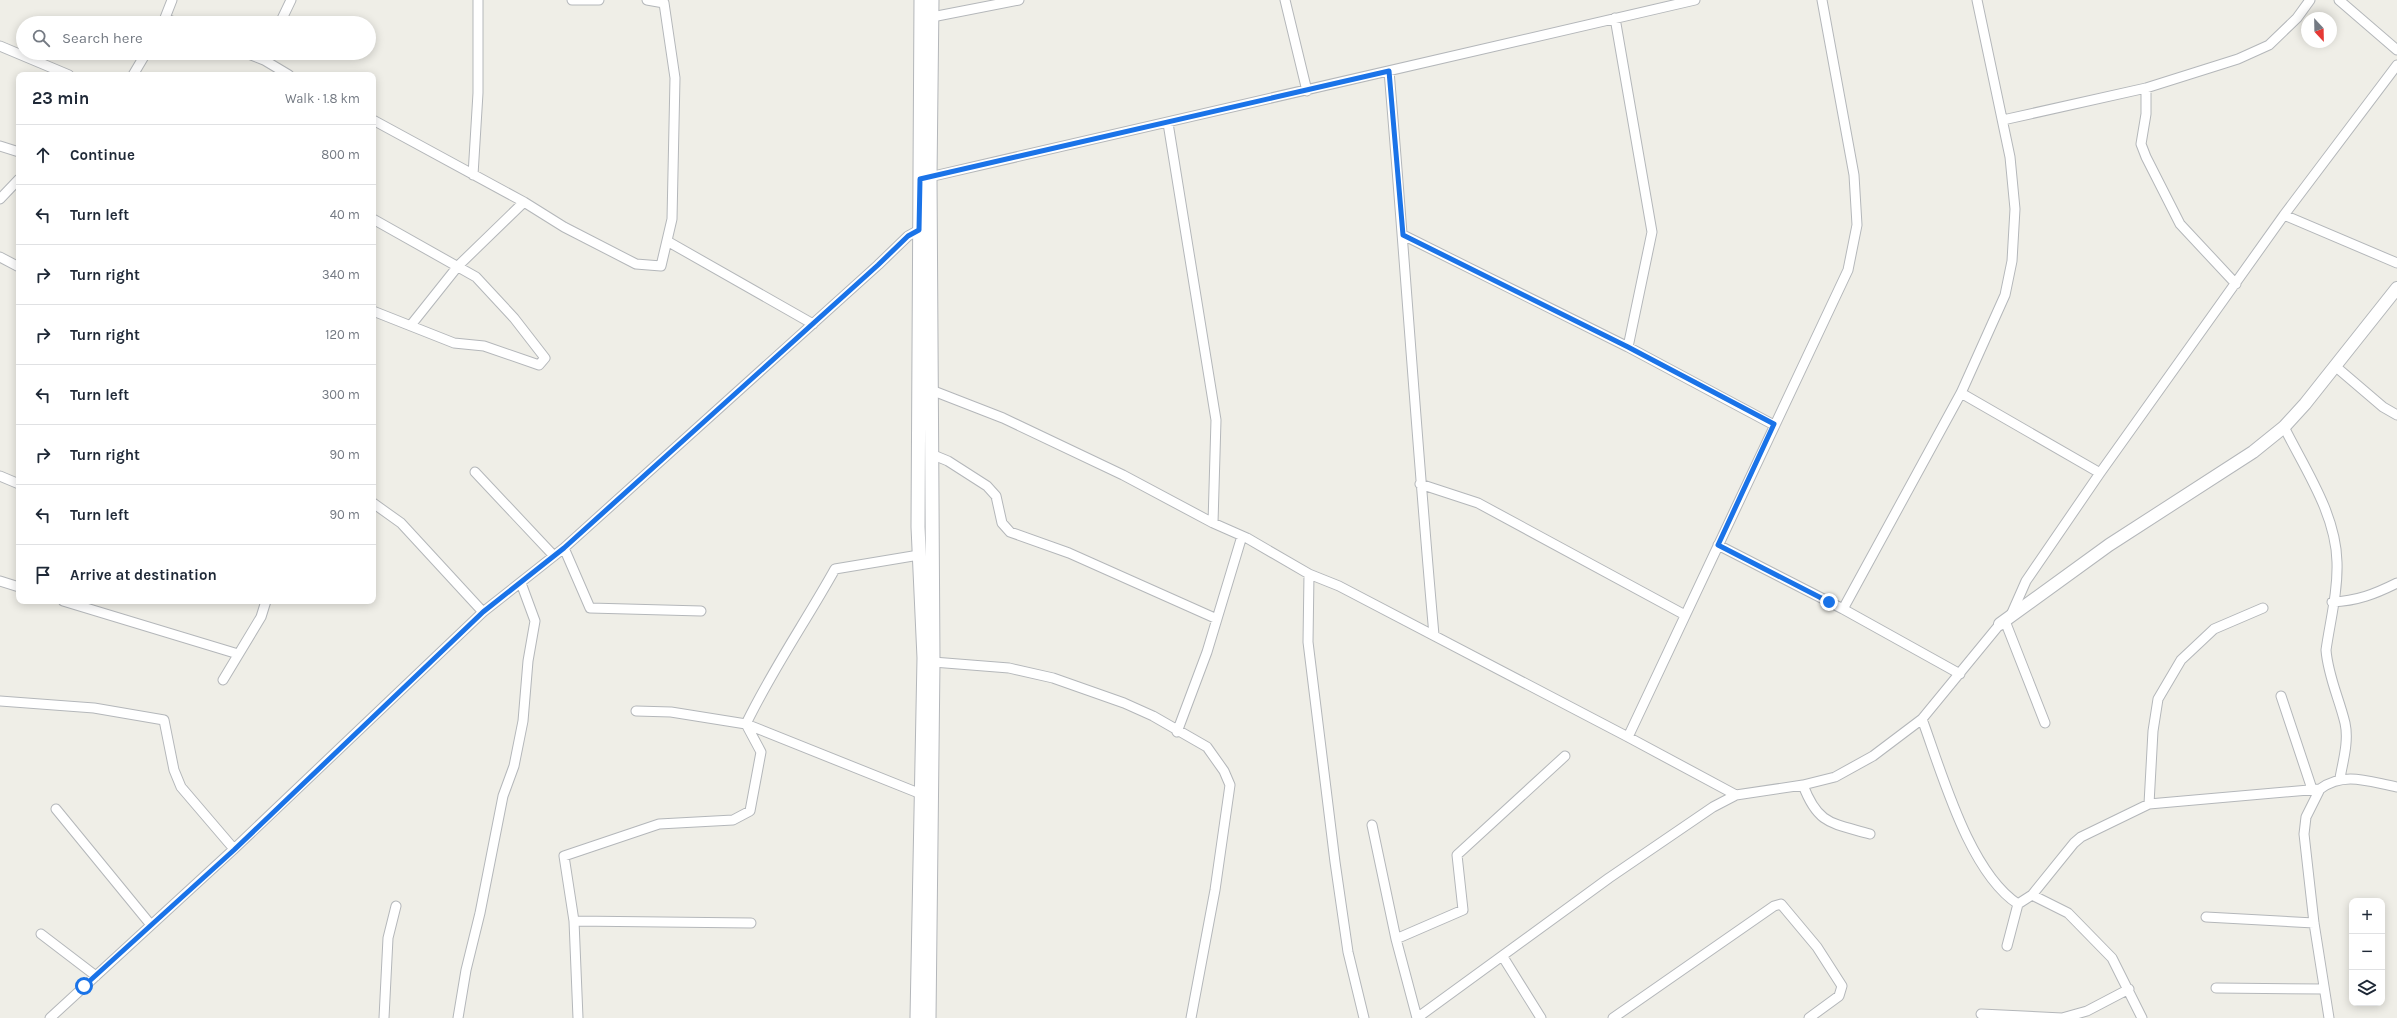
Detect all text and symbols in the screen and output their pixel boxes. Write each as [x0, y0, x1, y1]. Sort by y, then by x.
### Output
north arrow [2301, 12, 2337, 48]
search box [16, 16, 376, 60]
icon: search [30, 27, 52, 49]
text: Search here [62, 29, 143, 47]
text: 23 min [32, 88, 89, 108]
text: Walk · 1.8 km [285, 91, 360, 106]
icon: ahead [32, 144, 54, 166]
text: Continue [70, 146, 135, 164]
text: 800 m [321, 147, 360, 162]
icon: left [32, 204, 54, 226]
text: Turn left [70, 206, 129, 224]
text: 40 m [330, 207, 360, 222]
icon: right [32, 264, 54, 286]
text: Turn right [70, 266, 140, 284]
text: 340 m [322, 267, 360, 282]
icon: right [32, 324, 54, 346]
text: Turn right [70, 326, 140, 344]
text: 120 m [325, 327, 360, 342]
icon: left [32, 384, 54, 406]
text: Turn left [70, 386, 129, 404]
text: 300 m [322, 387, 360, 402]
icon: right [32, 444, 54, 466]
text: Turn right [70, 446, 140, 464]
text: 90 m [329, 447, 360, 462]
icon: left [32, 504, 54, 526]
text: Turn left [70, 506, 129, 524]
text: 90 m [329, 507, 360, 522]
icon: arrive [32, 564, 54, 586]
text: Arrive at destination [70, 566, 217, 584]
route end [1820, 593, 1838, 611]
map controls [2349, 898, 2385, 1006]
button: + [2349, 898, 2385, 934]
button: − [2349, 934, 2385, 970]
button: layers [2349, 970, 2385, 1006]
route start [75, 977, 93, 995]

